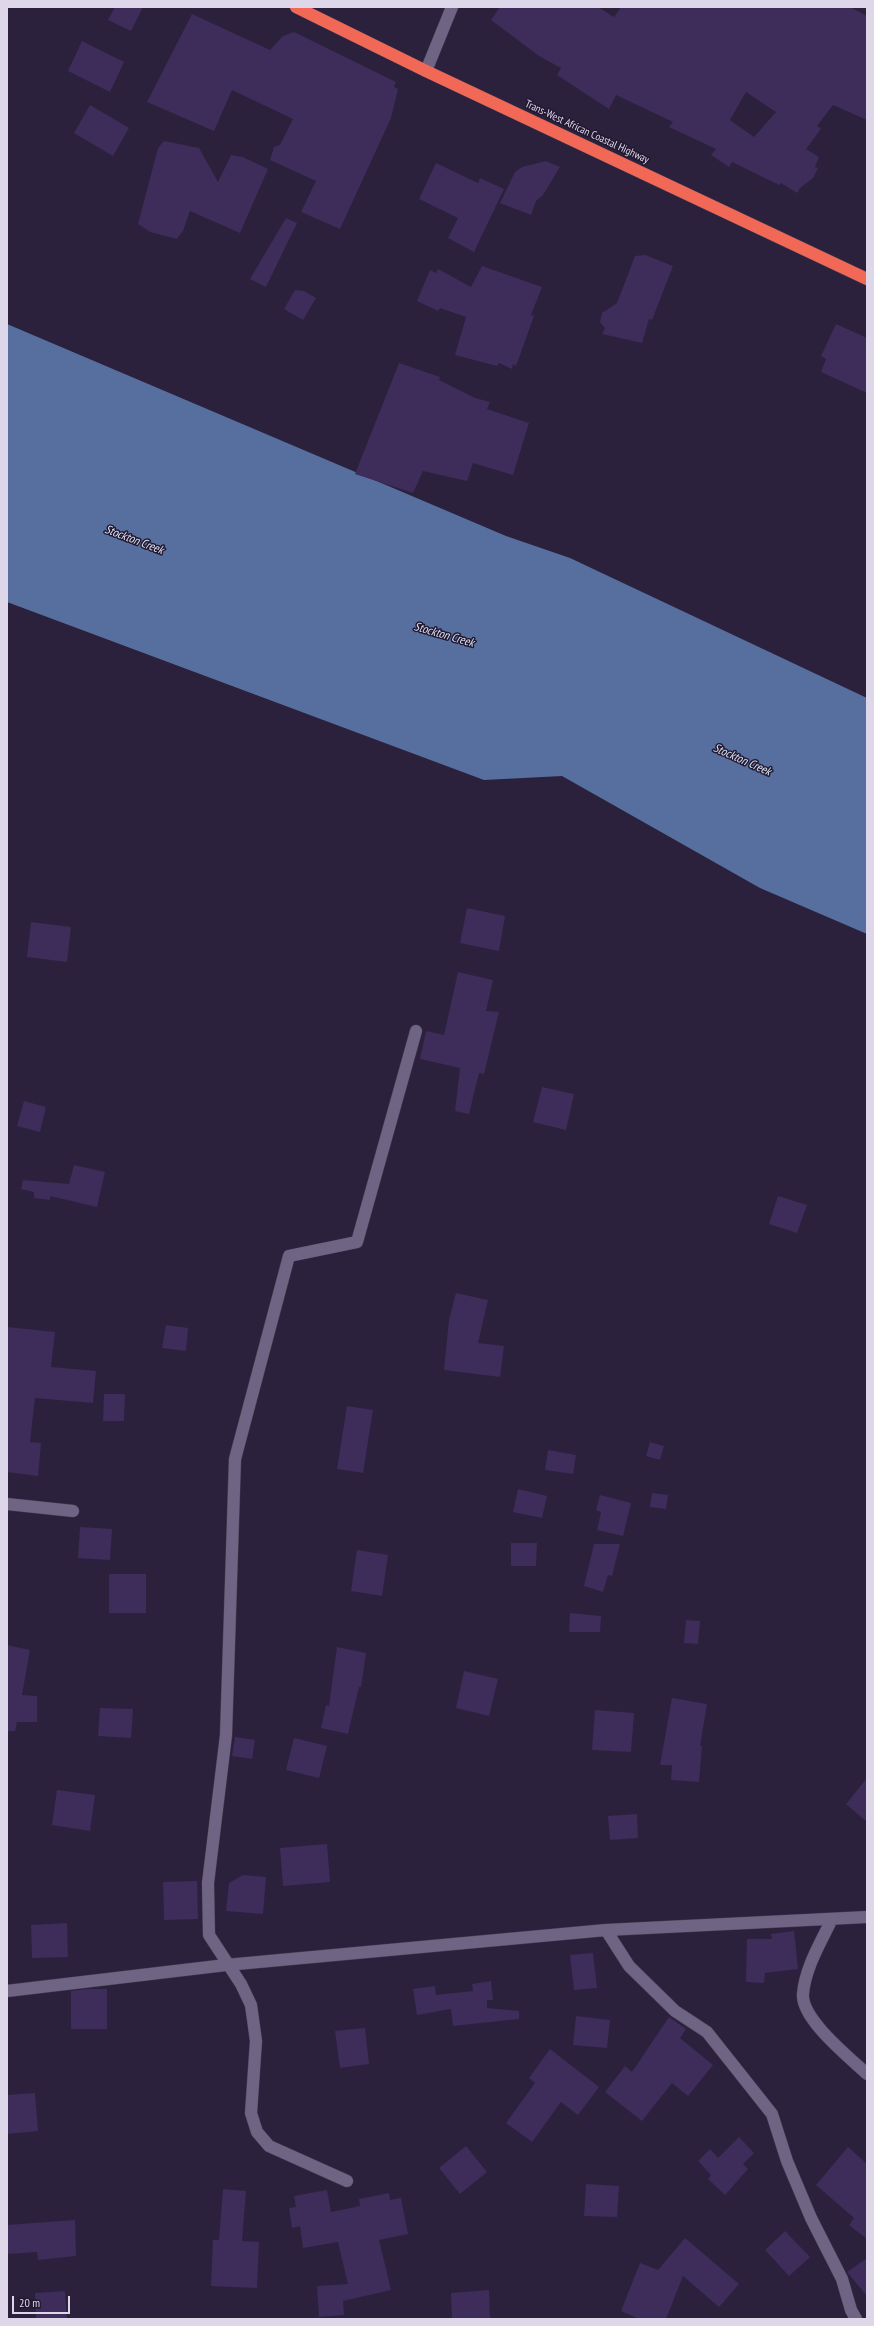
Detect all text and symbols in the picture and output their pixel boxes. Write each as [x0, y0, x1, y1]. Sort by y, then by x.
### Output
street label: Trans-West African Coastal Highway [523, 97, 651, 167]
water label: Stockton Creek [103, 522, 165, 558]
water label: Stockton Creek [412, 620, 476, 650]
water label: Stockton Creek [711, 741, 773, 779]
scale bar [14, 2288, 72, 2314]
text: 20 m [19, 2295, 40, 2310]

